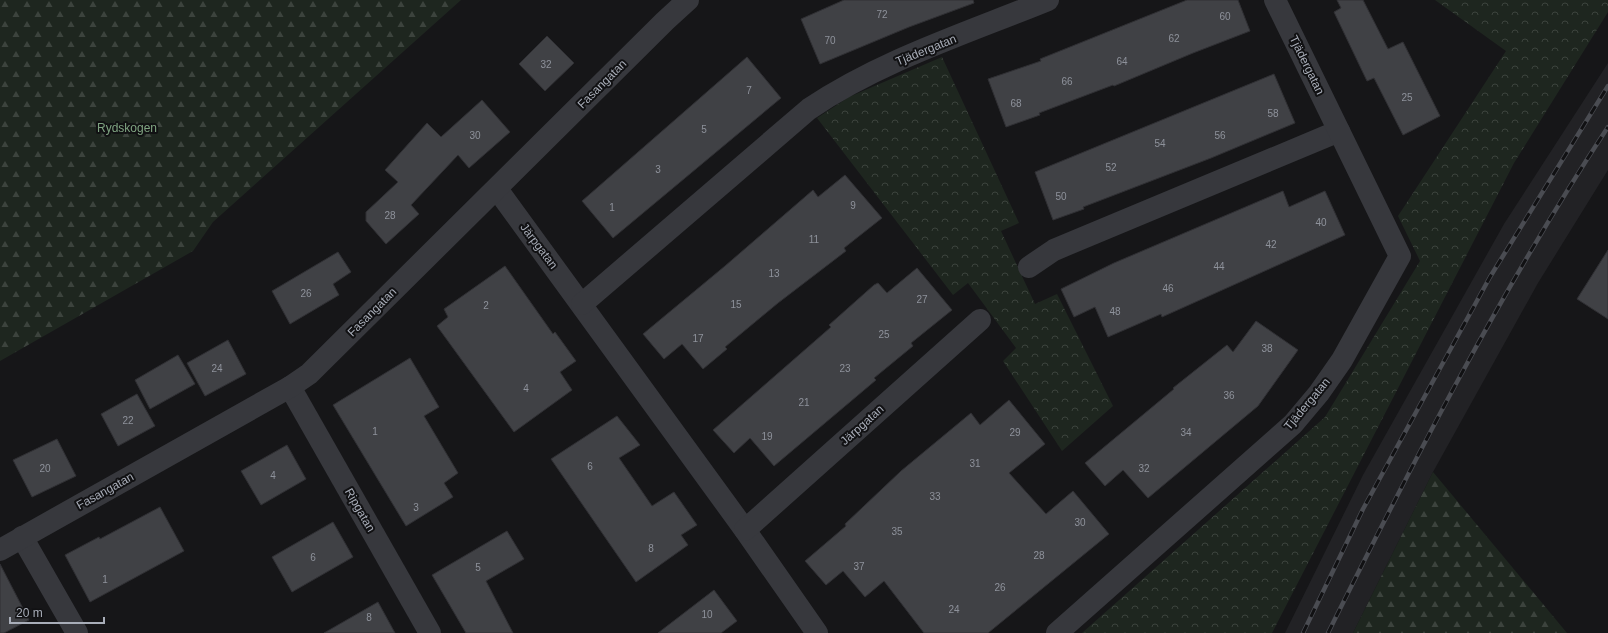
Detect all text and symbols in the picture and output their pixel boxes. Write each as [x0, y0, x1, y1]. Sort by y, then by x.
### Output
house number: 72 [876, 9, 888, 20]
house number: 60 [1219, 11, 1231, 22]
street label: Tjädergatan [894, 32, 958, 68]
house number: 62 [1168, 33, 1180, 44]
street label: Tjädergatan [1287, 33, 1327, 97]
house number: 70 [824, 35, 836, 46]
house number: 64 [1116, 56, 1128, 67]
street label: Fasangatan [575, 57, 629, 111]
house number: 32 [540, 59, 552, 70]
house number: 66 [1061, 76, 1073, 87]
house number: 7 [746, 85, 752, 96]
house number: 25 [1401, 92, 1413, 103]
house number: 68 [1010, 98, 1022, 109]
house number: 58 [1267, 108, 1279, 119]
park label: Rydskogen [97, 121, 157, 135]
house number: 5 [701, 124, 707, 135]
house number: 30 [469, 130, 481, 141]
house number: 56 [1214, 130, 1226, 141]
house number: 54 [1154, 138, 1166, 149]
house number: 52 [1105, 162, 1117, 173]
house number: 3 [655, 164, 661, 175]
house number: 50 [1055, 191, 1067, 202]
house number: 9 [850, 200, 856, 211]
house number: 1 [609, 202, 615, 213]
house number: 28 [384, 210, 396, 221]
house number: 40 [1315, 217, 1327, 228]
street label: Järpgatan [517, 220, 561, 272]
house number: 11 [809, 234, 820, 245]
house number: 42 [1265, 239, 1277, 250]
house number: 44 [1213, 261, 1225, 272]
house number: 13 [768, 268, 780, 279]
house number: 46 [1162, 283, 1174, 294]
street label: Fasangatan [345, 285, 399, 339]
house number: 26 [300, 288, 312, 299]
house number: 27 [916, 294, 928, 305]
house number: 15 [730, 299, 742, 310]
house number: 2 [483, 300, 489, 311]
house number: 48 [1109, 306, 1121, 317]
house number: 25 [878, 329, 890, 340]
house number: 17 [692, 333, 704, 344]
house number: 38 [1261, 343, 1273, 354]
house number: 24 [211, 363, 223, 374]
house number: 23 [839, 363, 851, 374]
street label: Tjädergatan [1281, 375, 1333, 433]
house number: 4 [523, 383, 529, 394]
house number: 36 [1223, 390, 1235, 401]
house number: 21 [798, 397, 810, 408]
street label: Järpgatan [837, 402, 887, 448]
house number: 22 [122, 415, 134, 426]
house number: 1 [372, 426, 378, 437]
house number: 29 [1009, 427, 1021, 438]
house number: 34 [1180, 427, 1192, 438]
house number: 19 [761, 431, 773, 442]
house number: 31 [969, 458, 981, 469]
house number: 6 [587, 461, 593, 472]
house number: 20 [39, 463, 51, 474]
house number: 32 [1138, 463, 1150, 474]
street label: Fasangatan [74, 470, 136, 512]
house number: 4 [270, 470, 276, 481]
street label: Ripgatan [342, 486, 378, 534]
house number: 33 [929, 491, 941, 502]
house number: 3 [413, 502, 419, 513]
house number: 30 [1074, 517, 1086, 528]
house number: 35 [891, 526, 903, 537]
house number: 8 [648, 543, 654, 554]
house number: 28 [1033, 550, 1045, 561]
house number: 6 [310, 552, 316, 563]
house number: 37 [853, 561, 865, 572]
house number: 5 [475, 562, 481, 573]
house number: 1 [102, 574, 108, 585]
house number: 26 [994, 582, 1006, 593]
scale bar [10, 599, 104, 625]
house number: 24 [948, 604, 960, 615]
text: 20 m [16, 606, 43, 620]
house number: 10 [701, 609, 713, 620]
house number: 8 [366, 612, 372, 623]

